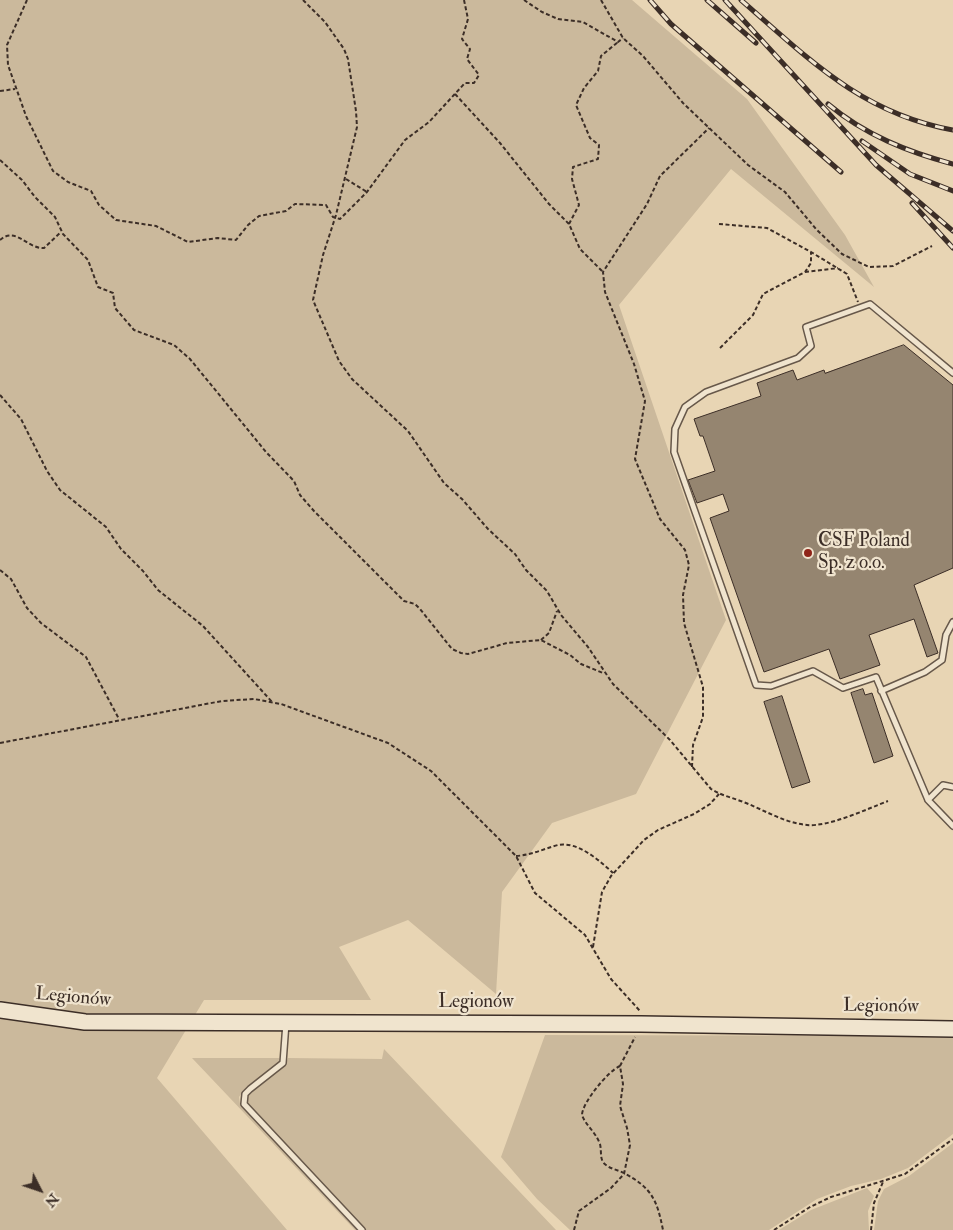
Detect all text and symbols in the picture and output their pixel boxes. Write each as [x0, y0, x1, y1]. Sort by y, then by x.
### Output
place label: CSF Poland Sp. z o.o. [818, 531, 910, 575]
marker: CSF Poland Sp. z o.o. [802, 547, 814, 559]
street label: Legionów [34, 983, 112, 1013]
street label: Legionów [438, 992, 514, 1014]
street label: Legionów [843, 995, 919, 1019]
north arrow [15, 1165, 65, 1215]
text: N [41, 1190, 62, 1210]

